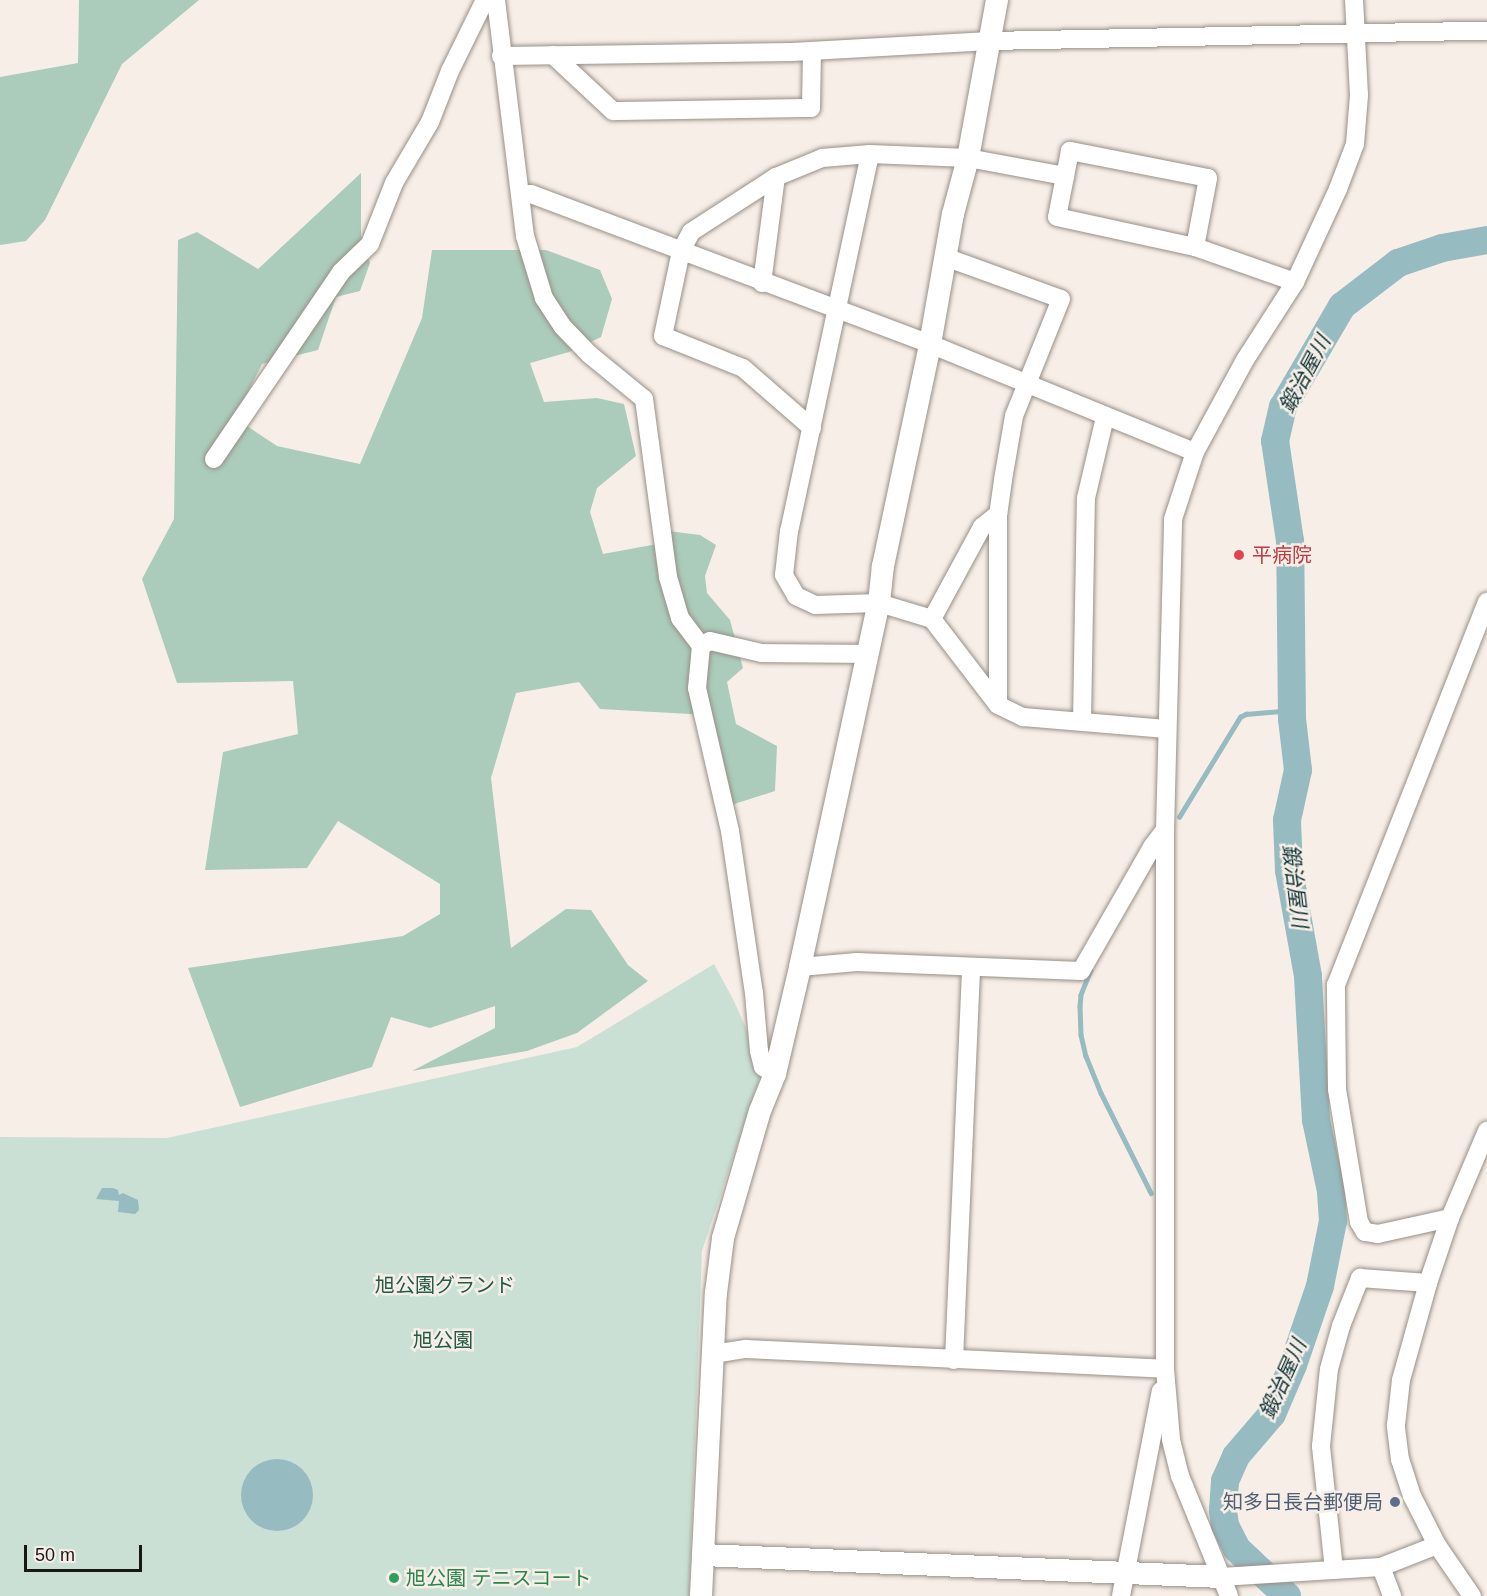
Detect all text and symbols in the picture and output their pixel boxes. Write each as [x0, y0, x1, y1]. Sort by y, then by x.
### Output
water label: 鍛治屋川 [1274, 331, 1336, 417]
place label: 平病院 [1252, 543, 1312, 567]
marker: 平病院 [1230, 546, 1248, 564]
water label: 鍛治屋川 [1277, 843, 1313, 929]
park label: 旭公園グランド [375, 1273, 515, 1297]
park label: 旭公園 [413, 1328, 473, 1352]
water label: 鍛治屋川 [1254, 1336, 1312, 1422]
place label: 知多日長台郵便局 [1223, 1490, 1383, 1514]
marker: 知多日長台郵便局 [1388, 1495, 1402, 1509]
scale bar [27, 1533, 146, 1571]
text: 50 m [35, 1545, 75, 1565]
place label: 旭公園 テニスコート [406, 1566, 592, 1590]
marker: 旭公園 テニスコート [387, 1571, 401, 1585]

